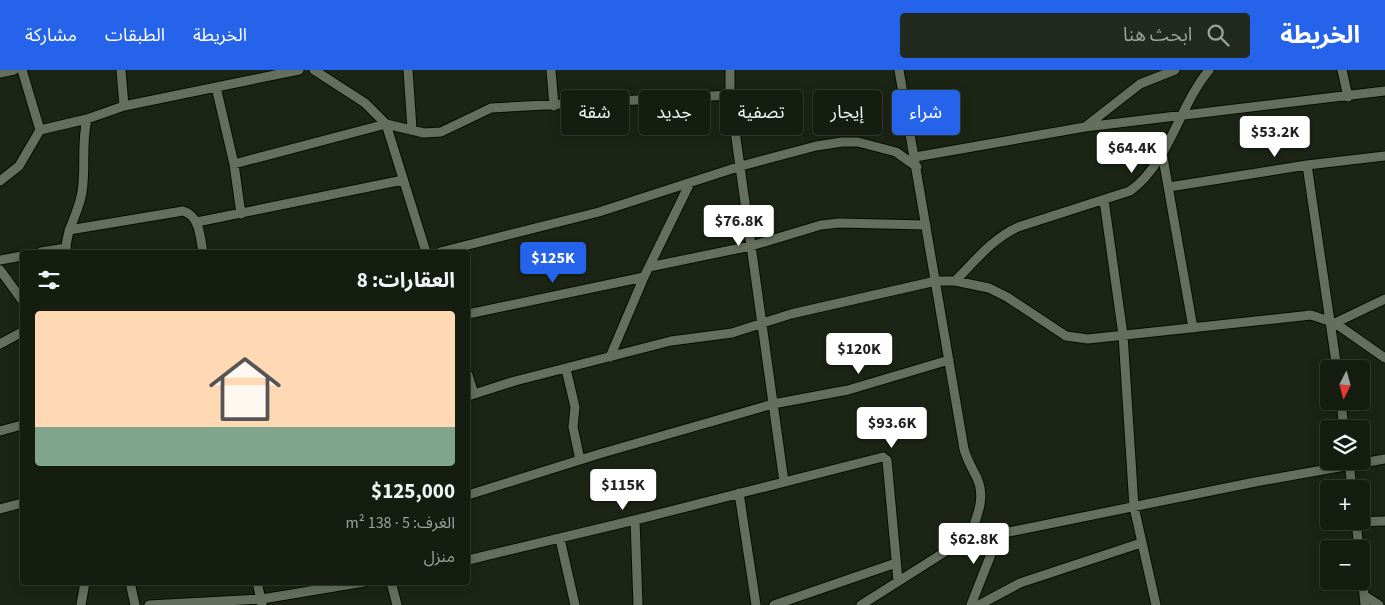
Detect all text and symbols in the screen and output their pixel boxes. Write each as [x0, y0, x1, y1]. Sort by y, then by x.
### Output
search box [900, 13, 1250, 58]
text: الخريطة [1280, 18, 1360, 53]
icon: search [1204, 21, 1232, 49]
text: ابحث هنا [1123, 22, 1192, 49]
text: مشاركة [25, 23, 77, 48]
text: الطبقات [105, 23, 165, 48]
text: الخريطة [193, 23, 247, 48]
chip: شقة [561, 90, 629, 135]
chip: جديد [639, 90, 710, 135]
chip: تصفية [720, 90, 803, 135]
chip: إيجار [813, 90, 882, 135]
chip: شراء [892, 90, 960, 135]
pin: $53.2K [1234, 116, 1316, 158]
text: $53.2K [1251, 121, 1299, 143]
pin: $64.4K [1091, 132, 1173, 174]
text: $64.4K [1108, 137, 1156, 159]
pin: $76.8K [698, 204, 780, 247]
text: $76.8K [715, 210, 763, 232]
pin: $125K [518, 242, 588, 284]
text: $125K [531, 247, 575, 269]
text: العقارات: 8 [357, 265, 455, 295]
icon: filters [35, 266, 63, 294]
pin: $120K [824, 332, 894, 375]
text: $120K [837, 338, 881, 360]
icon: home [200, 344, 290, 434]
north arrow [1320, 360, 1370, 410]
map controls [1320, 360, 1370, 590]
pin: $93.6K [851, 406, 933, 449]
text: $93.6K [868, 412, 916, 434]
button: layers [1320, 420, 1370, 470]
pin: $115K [588, 468, 658, 511]
text: $115K [601, 474, 645, 496]
text: $125,000 [371, 476, 455, 506]
button: + [1320, 480, 1370, 530]
text: الغرف: 5 · 138 m² [345, 512, 455, 534]
pin: $62.8K [933, 522, 1015, 565]
text: $62.8K [950, 528, 998, 550]
button: − [1320, 540, 1370, 590]
text: منزل [424, 546, 455, 568]

